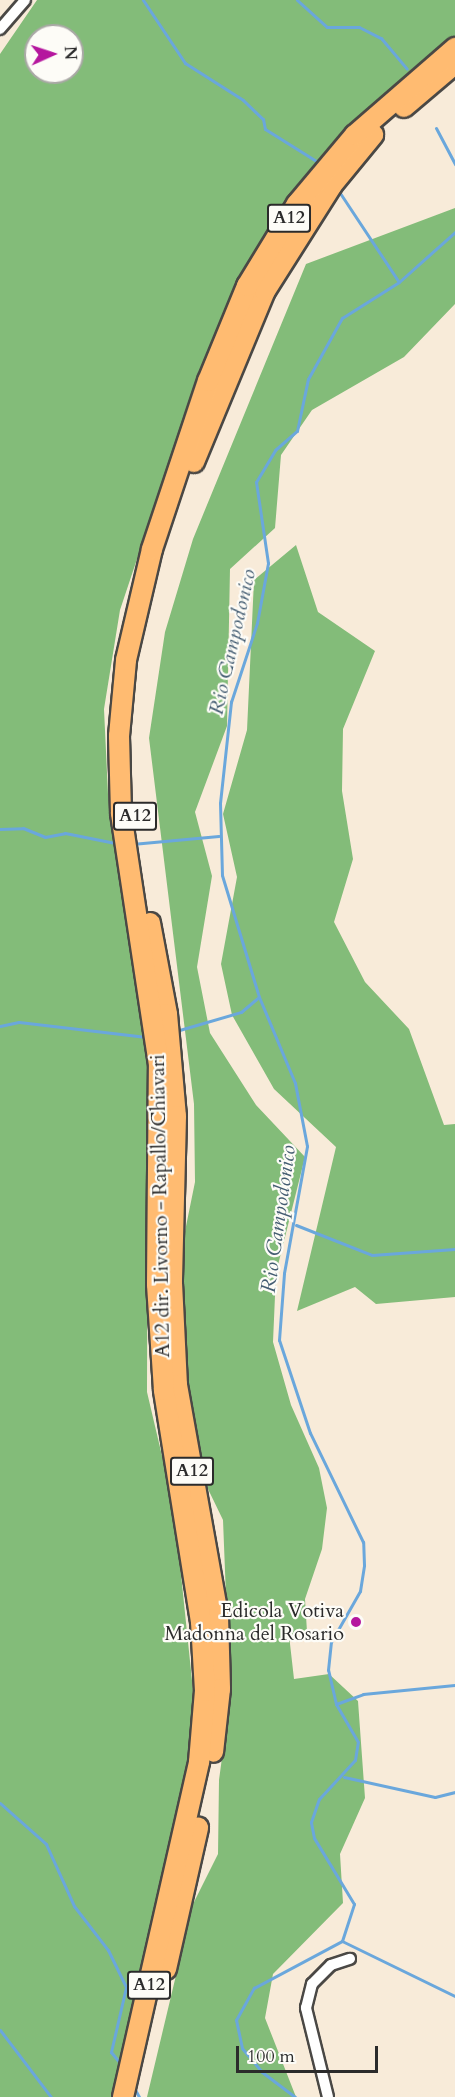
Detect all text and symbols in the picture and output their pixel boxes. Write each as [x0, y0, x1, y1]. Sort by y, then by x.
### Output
north arrow [24, 24, 84, 84]
text: N [59, 46, 81, 61]
road number: A12 [266, 203, 312, 233]
water label: Rio Campodonico [204, 567, 262, 717]
road number: A12 [112, 801, 158, 831]
street label: A12 dir. Livorno - Rapallo/Chiavari [145, 1054, 175, 1358]
water label: Rio Campodonico [256, 1144, 302, 1294]
road number: A12 [170, 1456, 214, 1486]
place label: Edicola Votiva Madonna del Rosario [164, 1598, 344, 1645]
marker: Edicola Votiva Madonna del Rosario [349, 1615, 363, 1629]
road number: A12 [126, 1970, 172, 2000]
scale bar [239, 2034, 382, 2072]
text: 100 m [247, 2044, 295, 2069]

